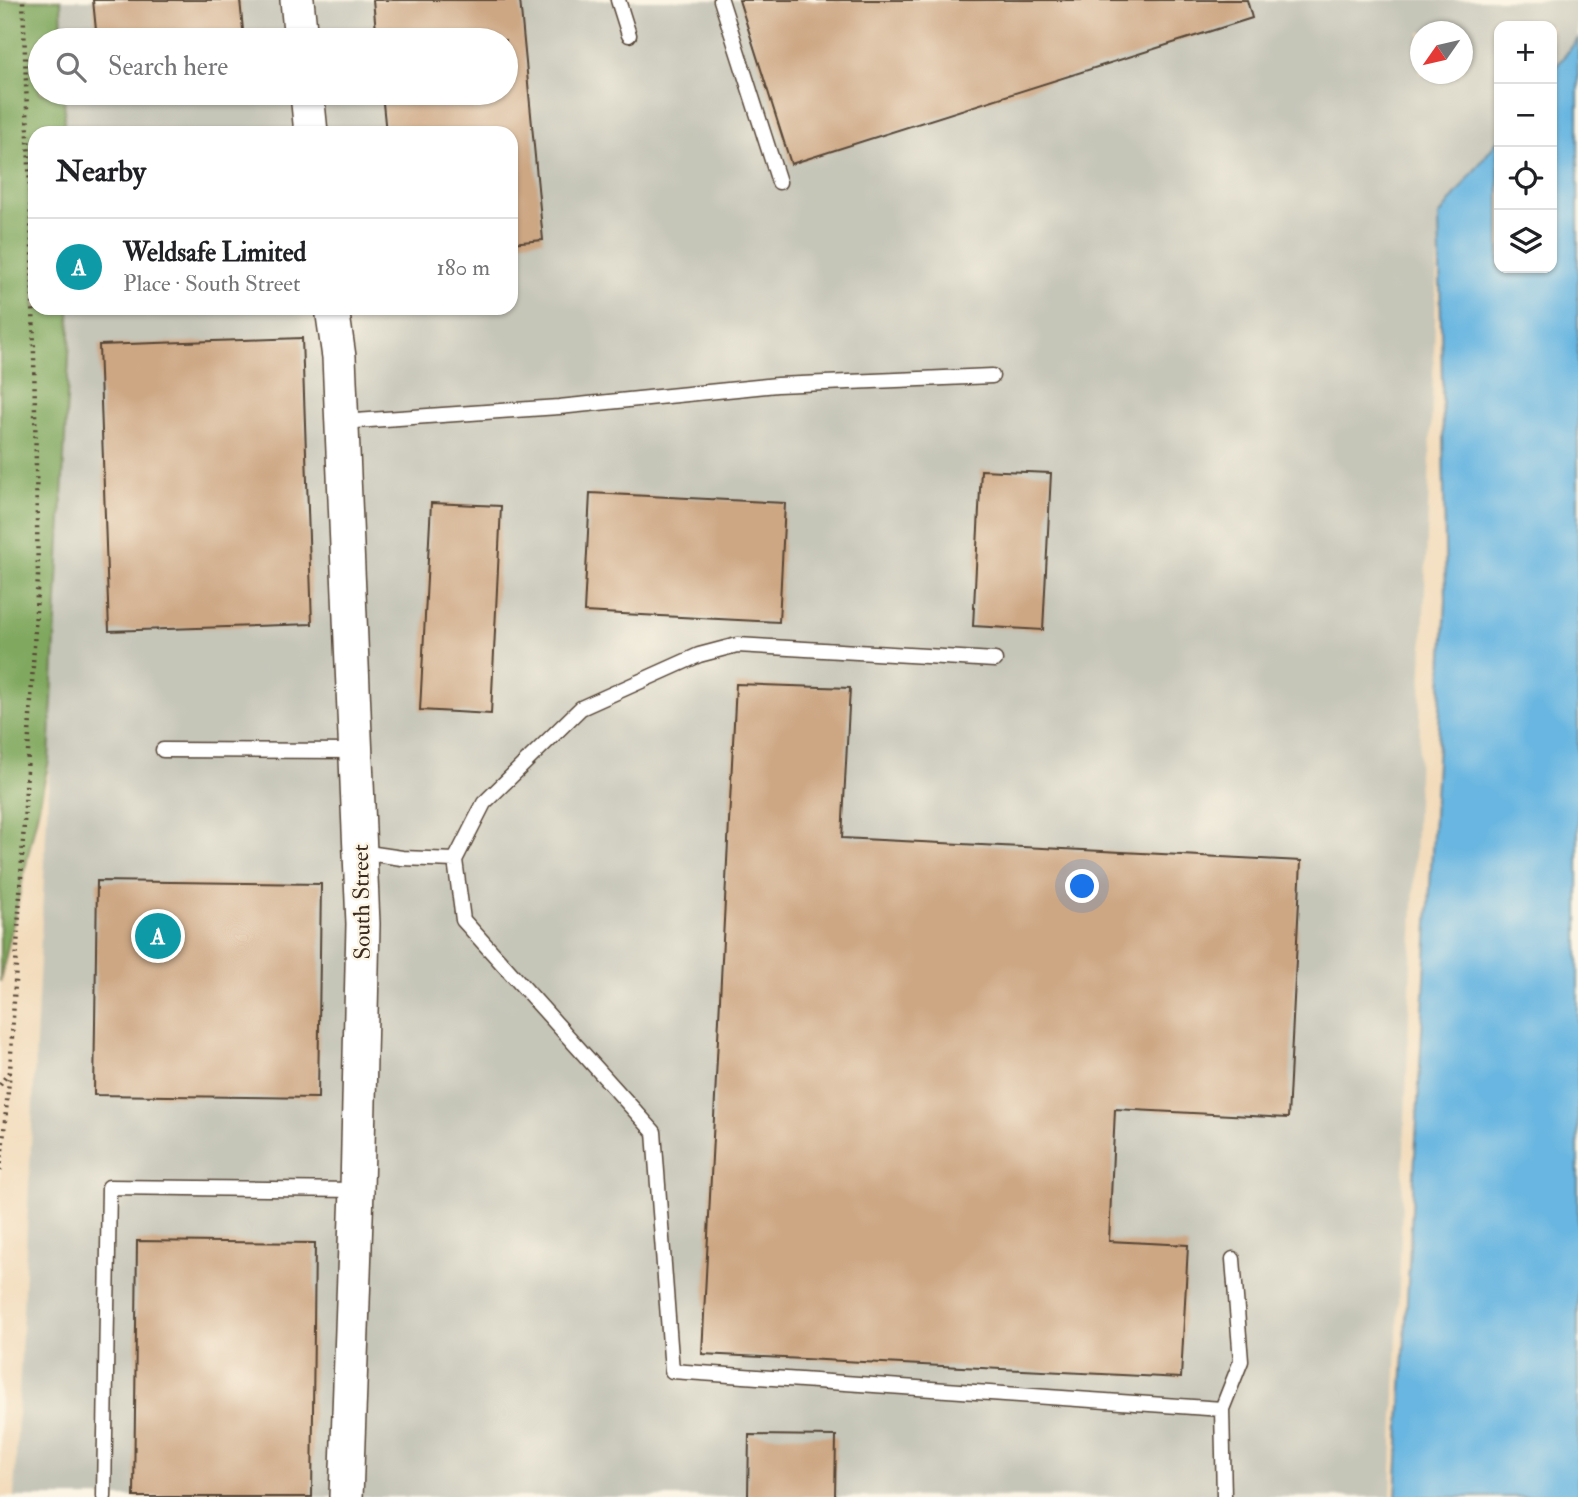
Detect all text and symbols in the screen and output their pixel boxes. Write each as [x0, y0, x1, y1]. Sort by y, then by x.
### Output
north arrow [1410, 21, 1473, 84]
map controls [1494, 21, 1557, 273]
button: + [1494, 21, 1557, 84]
search box [28, 28, 518, 105]
icon: search [52, 48, 90, 86]
text: Search here [108, 51, 228, 83]
button: − [1494, 84, 1557, 147]
button: locate [1494, 147, 1557, 210]
text: Nearby [56, 153, 146, 190]
button: layers [1494, 210, 1557, 273]
text: Weldsafe Limited [123, 237, 306, 269]
text: A [72, 253, 86, 282]
text: 180 m [437, 253, 490, 282]
text: Place · South Street [123, 269, 300, 298]
street label: South Street [346, 844, 377, 960]
your location [1065, 869, 1099, 903]
pin: A [135, 910, 181, 962]

